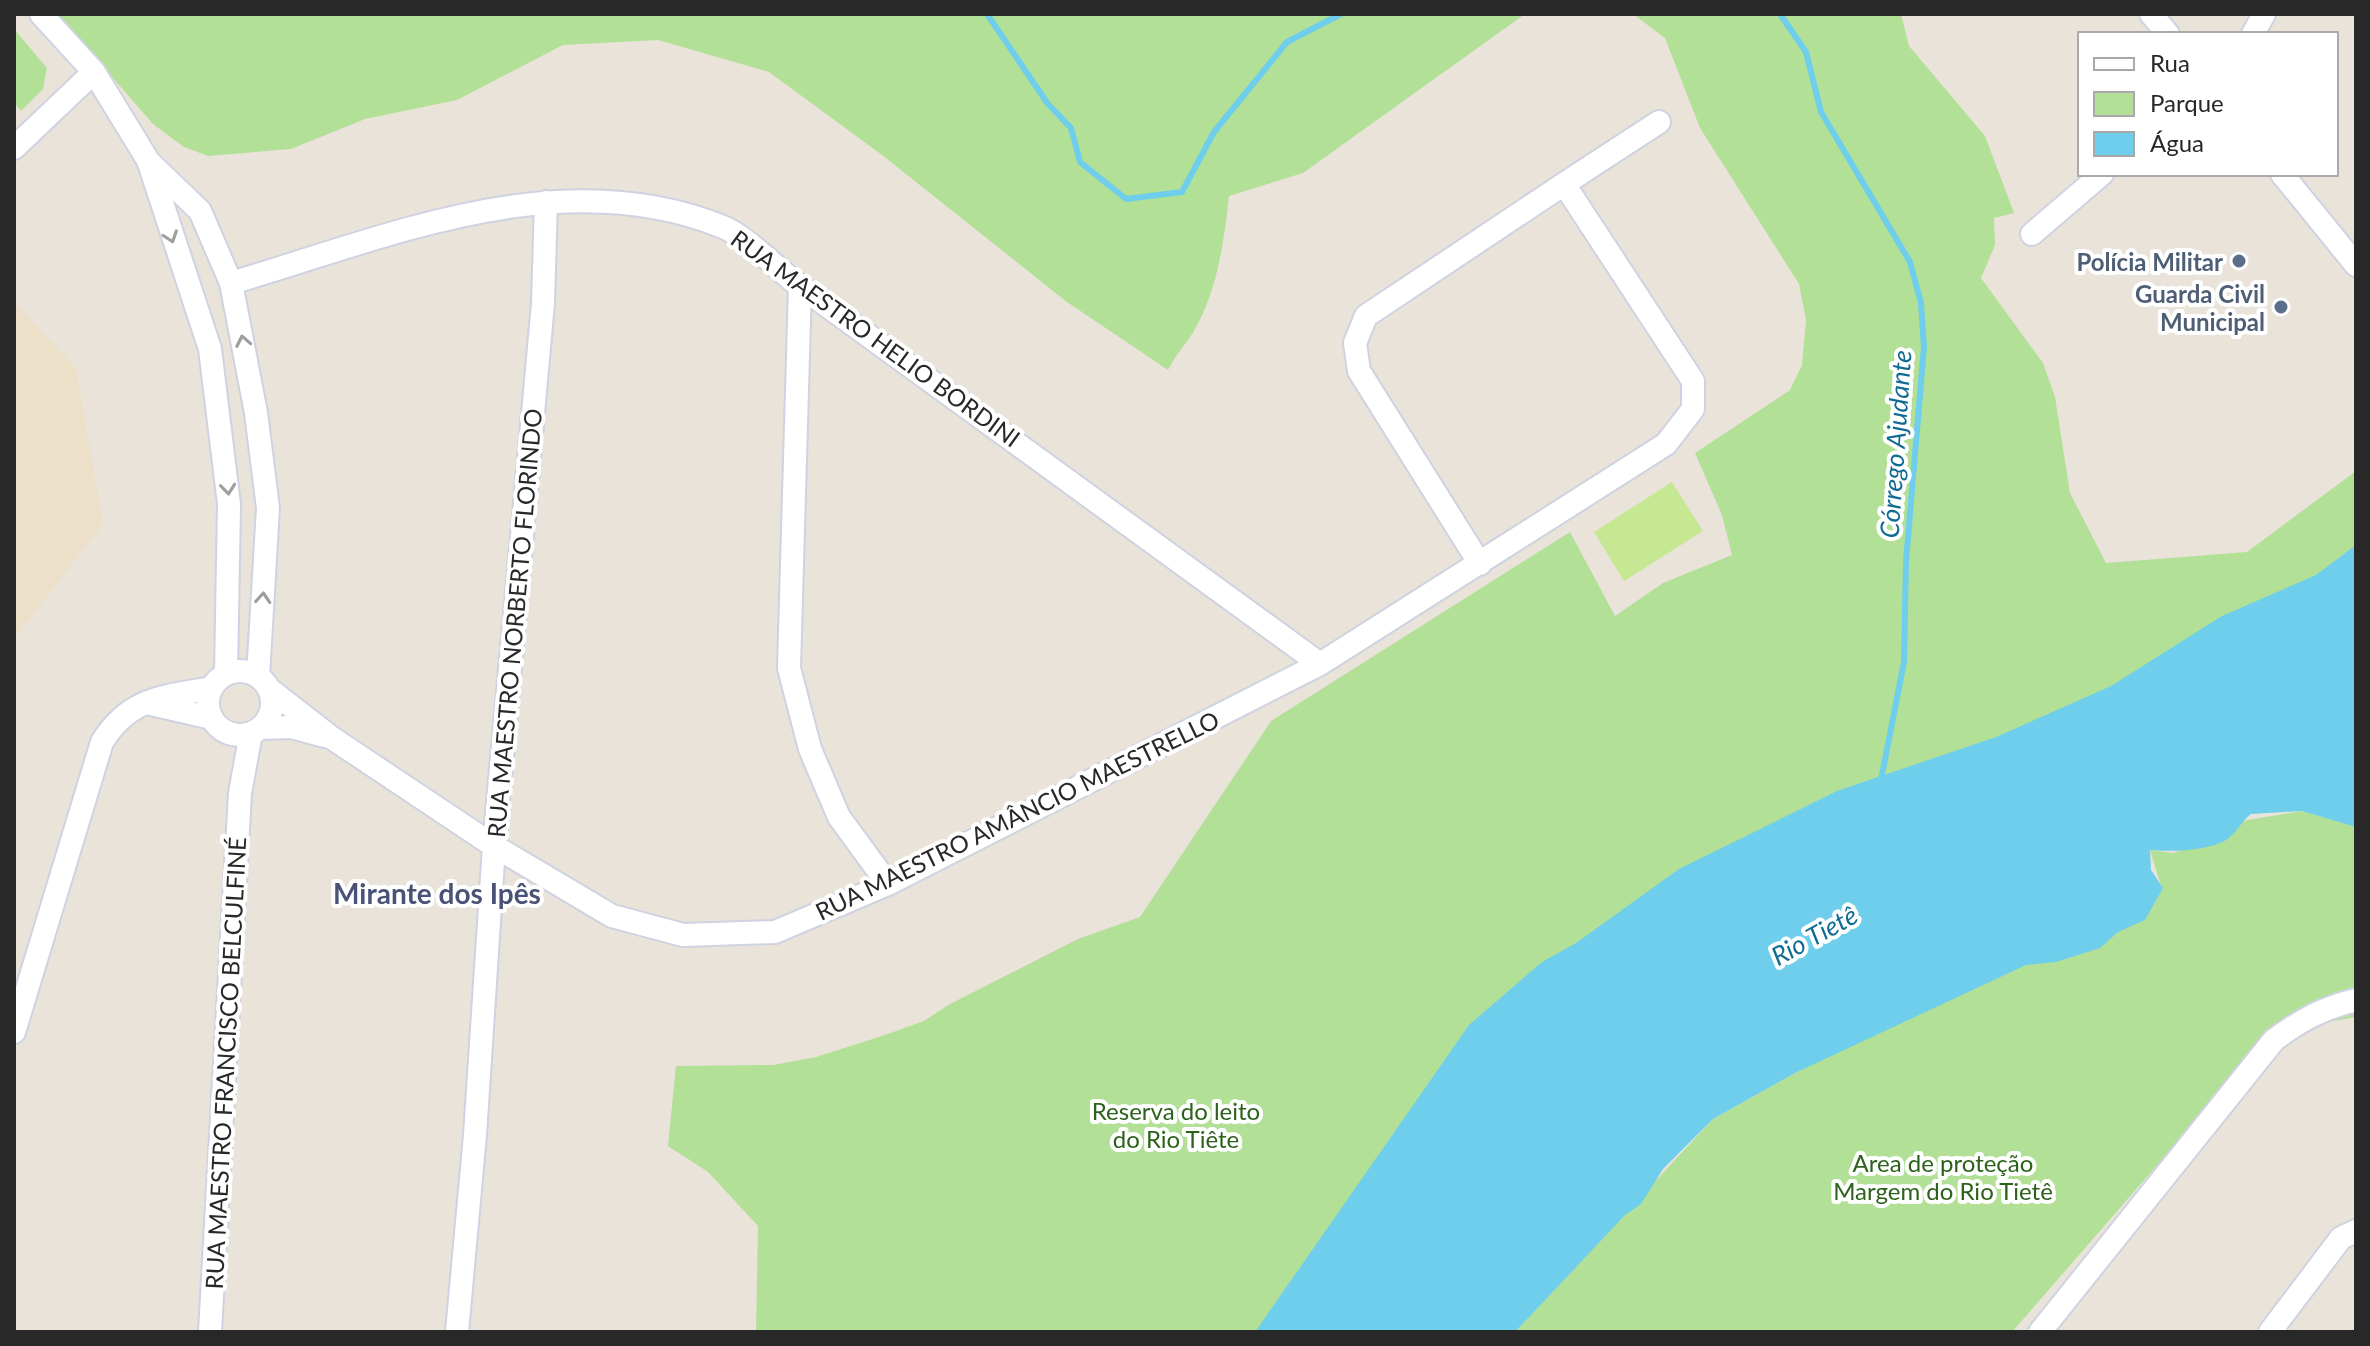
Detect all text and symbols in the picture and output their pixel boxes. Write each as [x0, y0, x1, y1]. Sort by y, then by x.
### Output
legend [2078, 32, 2338, 176]
text: Rua [2150, 48, 2190, 77]
text: Parque [2150, 88, 2224, 117]
text: Água [2150, 128, 2204, 157]
street label: RUA MAESTRO HELIO BORDINI [726, 223, 1026, 453]
one-way arrow [162, 229, 178, 243]
place label: Polícia Militar [2076, 247, 2223, 276]
marker: Polícia Militar [2230, 252, 2248, 270]
place label: Guarda Civil Municipal [2135, 279, 2265, 336]
marker: Guarda Civil Municipal [2272, 298, 2290, 316]
one-way arrow [235, 334, 252, 348]
water label: Córrego Ajudante [1872, 349, 1918, 539]
street label: RUA MAESTRO NORBERTO FLORINDO [481, 407, 547, 839]
one-way arrow [219, 483, 236, 496]
one-way arrow [254, 591, 271, 604]
street label: RUA MAESTRO AMÂNCIO MAESTRELLO [810, 704, 1224, 926]
street label: RUA MAESTRO FRANCISCO BELCULFINÉ [199, 836, 251, 1290]
district label: Mirante dos Ipês [333, 876, 541, 910]
water label: Rio Tietê [1765, 898, 1863, 972]
park label: Reserva do leito do Rio Tiête [1092, 1096, 1260, 1153]
park label: Area de proteção Margem do Rio Tietê [1833, 1148, 2053, 1205]

